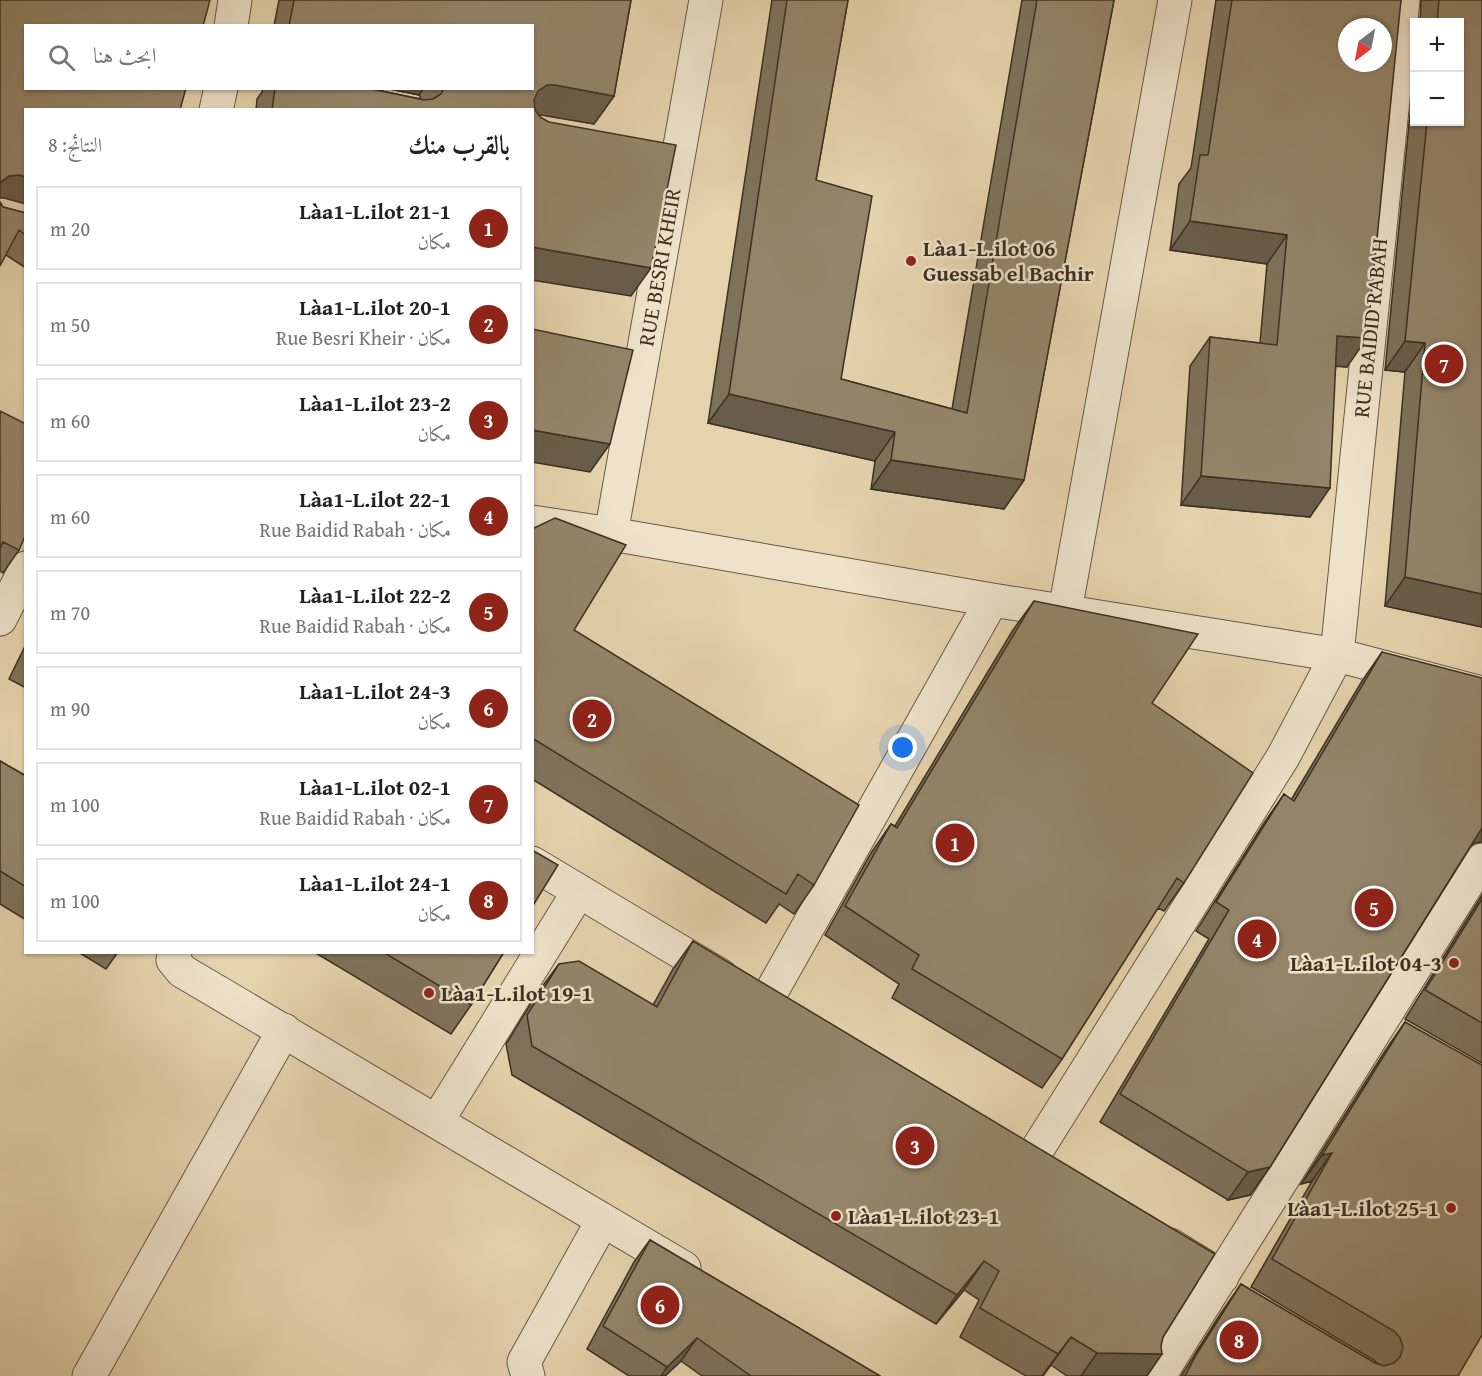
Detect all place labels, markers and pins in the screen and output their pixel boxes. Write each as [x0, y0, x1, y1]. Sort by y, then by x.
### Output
place label: Làa1-L.ilot 06 Guessab el Bachir [923, 232, 1094, 289]
marker: Làa1-L.ilot 06 Guessab el Bachir [904, 254, 918, 268]
pin: 7 [1424, 342, 1464, 386]
pin: 2 [572, 696, 612, 742]
pin: 1 [936, 820, 974, 866]
pin: 5 [1354, 886, 1394, 930]
pin: 4 [1238, 916, 1276, 962]
place label: Làa1-L.ilot 04-3 [1290, 947, 1442, 979]
marker: Làa1-L.ilot 04-3 [1447, 956, 1461, 970]
place label: Làa1-L.ilot 19-1 [441, 977, 593, 1009]
marker: Làa1-L.ilot 19-1 [422, 986, 436, 1000]
pin: 3 [896, 1124, 934, 1168]
place label: Làa1-L.ilot 25-1 [1287, 1192, 1439, 1224]
place label: Làa1-L.ilot 23-1 [848, 1200, 1000, 1232]
marker: Làa1-L.ilot 25-1 [1444, 1201, 1458, 1215]
marker: Làa1-L.ilot 23-1 [829, 1209, 843, 1223]
pin: 6 [640, 1282, 680, 1328]
pin: 8 [1220, 1318, 1258, 1362]

